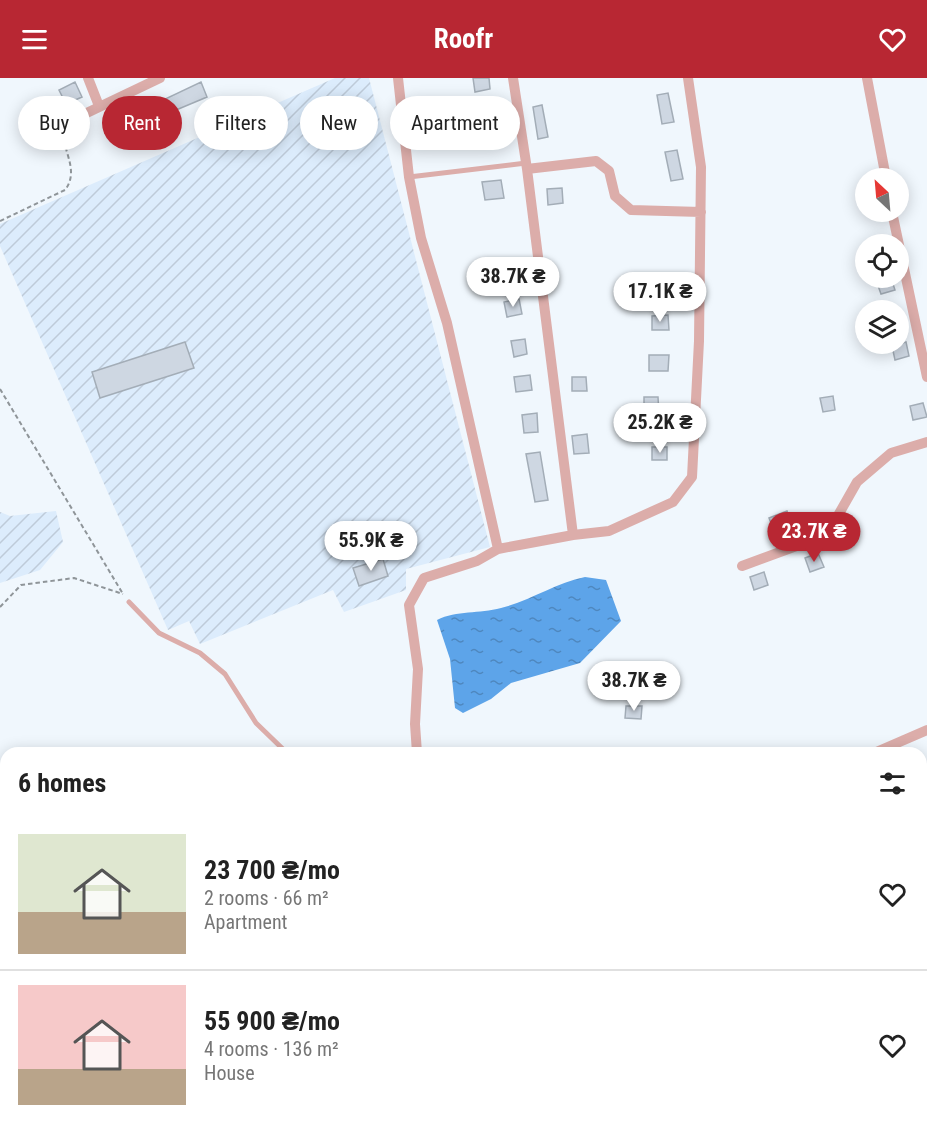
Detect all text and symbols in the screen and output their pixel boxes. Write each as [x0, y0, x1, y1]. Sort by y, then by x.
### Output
icon: menu [18, 23, 51, 56]
text: Roofr [434, 23, 493, 55]
icon: heart [876, 23, 909, 56]
chip: Buy [18, 96, 90, 150]
chip: Rent [102, 96, 182, 150]
chip: Filters [194, 96, 288, 150]
chip: New [300, 96, 378, 150]
chip: Apartment [390, 96, 520, 150]
north arrow [855, 168, 909, 222]
map controls [855, 168, 909, 354]
button: locate [855, 234, 909, 288]
pin: 38.7K ₴ [458, 257, 568, 308]
text: 38.7K ₴ [480, 264, 546, 288]
pin: 17.1K ₴ [605, 272, 715, 323]
text: 17.1K ₴ [627, 279, 693, 303]
button: layers [855, 300, 909, 354]
pin: 25.2K ₴ [605, 403, 715, 454]
text: 25.2K ₴ [627, 410, 693, 434]
pin: 23.7K ₴ [759, 512, 869, 563]
text: 23.7K ₴ [781, 519, 847, 543]
pin: 55.9K ₴ [316, 521, 426, 572]
text: 55.9K ₴ [338, 528, 404, 552]
pin: 38.7K ₴ [579, 661, 689, 712]
text: 38.7K ₴ [601, 668, 667, 692]
icon: filters [876, 767, 909, 800]
text: 6 homes [18, 768, 106, 798]
text: 23 700 ₴/mo [204, 855, 340, 885]
icon: home [66, 858, 138, 930]
icon: heart [876, 878, 909, 911]
text: 2 rooms · 66 m² [204, 886, 329, 910]
text: Apartment [204, 910, 288, 934]
text: 55 900 ₴/mo [204, 1006, 340, 1036]
icon: home [66, 1009, 138, 1081]
icon: heart [876, 1029, 909, 1062]
text: 4 rooms · 136 m² [204, 1037, 339, 1061]
text: House [204, 1061, 255, 1085]

